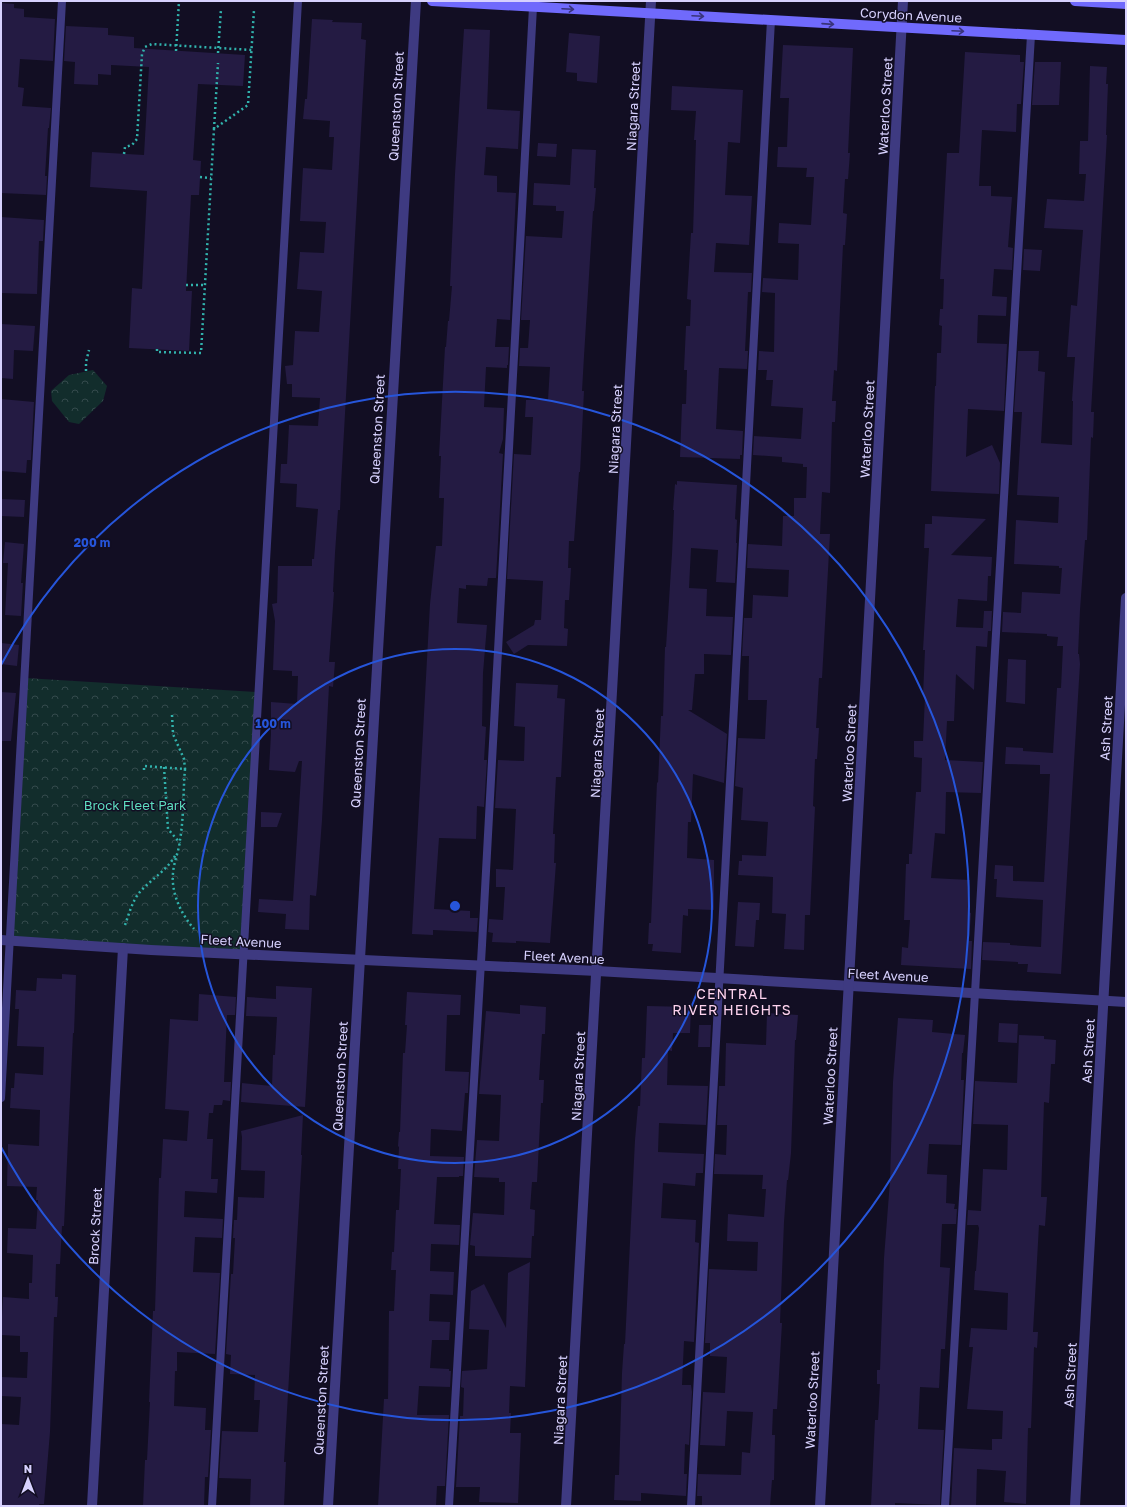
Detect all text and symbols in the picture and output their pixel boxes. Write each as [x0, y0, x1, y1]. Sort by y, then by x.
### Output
street label: Corydon Avenue [860, 4, 962, 26]
one-way arrow [561, 5, 574, 12]
one-way arrow [691, 12, 704, 19]
one-way arrow [821, 20, 834, 27]
one-way arrow [951, 27, 964, 35]
street label: Queenston Street [385, 51, 407, 161]
street label: Waterloo Street [874, 56, 896, 156]
street label: Niagara Street [623, 61, 643, 151]
street label: Queenston Street [366, 374, 388, 484]
street label: Waterloo Street [856, 379, 878, 479]
street label: Niagara Street [605, 384, 625, 474]
text: 200 m [74, 535, 110, 550]
street label: Ash Street [1096, 695, 1116, 761]
street label: Queenston Street [347, 698, 369, 808]
street label: Waterloo Street [838, 703, 860, 803]
street label: Niagara Street [587, 708, 607, 798]
text: 100 m [255, 716, 291, 731]
park label: Brock Fleet Park [84, 797, 187, 813]
centre of rings [448, 899, 462, 913]
street label: Fleet Avenue [200, 931, 282, 951]
street label: Fleet Avenue [523, 947, 605, 967]
street label: Fleet Avenue [847, 965, 929, 985]
district label: CENTRAL RIVER HEIGHTS [672, 985, 792, 1018]
street label: Ash Street [1078, 1018, 1098, 1084]
street label: Queenston Street [329, 1021, 351, 1131]
street label: Waterloo Street [819, 1026, 841, 1126]
street label: Niagara Street [568, 1031, 588, 1121]
street label: Brock Street [85, 1187, 105, 1265]
street label: Ash Street [1060, 1342, 1080, 1408]
street label: Queenston Street [310, 1345, 332, 1455]
street label: Waterloo Street [801, 1350, 823, 1450]
street label: Niagara Street [550, 1355, 570, 1445]
north arrow [8, 1459, 48, 1499]
text: N [24, 1462, 32, 1475]

